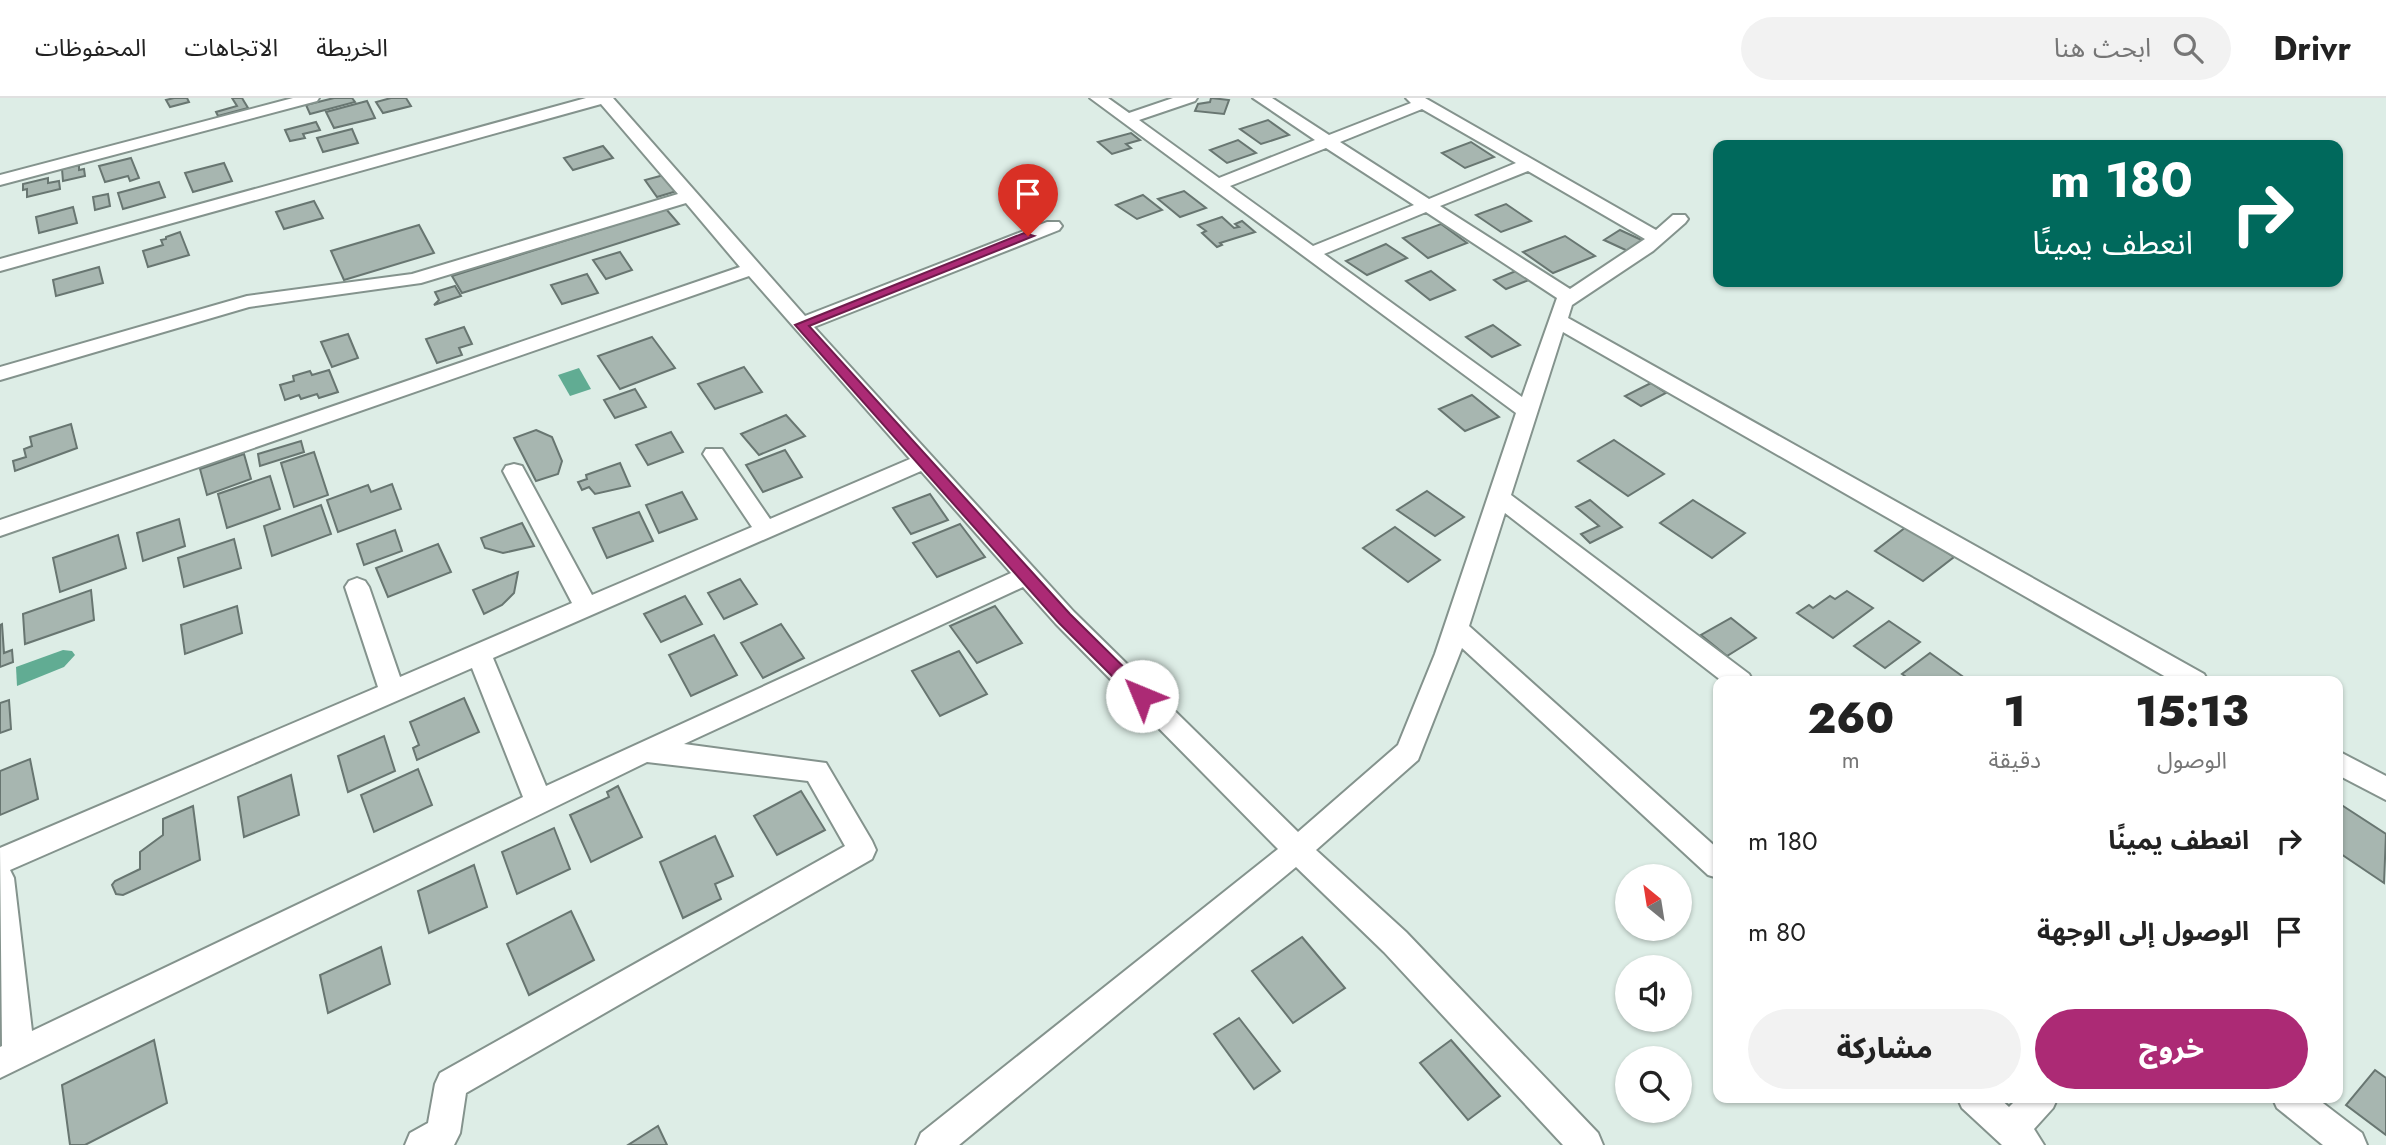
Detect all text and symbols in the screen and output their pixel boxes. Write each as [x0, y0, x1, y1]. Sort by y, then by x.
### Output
search box [1741, 17, 2231, 80]
text: Drivr [2273, 25, 2351, 72]
text: ابحث هنا [2054, 29, 2151, 67]
icon: search [2169, 29, 2207, 67]
text: المحفوظات [35, 30, 146, 65]
text: الاتجاهات [184, 30, 278, 65]
text: الخريطة [316, 30, 388, 65]
text: 180 m [2050, 145, 2193, 215]
pin [998, 164, 1058, 236]
icon: right [2217, 168, 2308, 259]
icon: arrive [1009, 175, 1047, 213]
text: انعطف يمينًا [2032, 220, 2193, 266]
position arrow [1105, 659, 1179, 733]
text: 1 [2004, 681, 2026, 742]
text: 15:13 [2135, 681, 2249, 742]
text: 260 [1808, 688, 1894, 749]
text: m [1842, 743, 1860, 777]
text: دقيقة [1988, 743, 2041, 777]
text: الوصول [2157, 743, 2227, 777]
text: انعطف يمينًا [2108, 821, 2249, 859]
text: 180 m [1748, 822, 1818, 860]
icon: right [2270, 822, 2308, 860]
north arrow [1615, 864, 1692, 942]
map controls [1615, 864, 1692, 1123]
text: الوصول إلى الوجهة [2037, 912, 2249, 950]
text: 80 m [1748, 913, 1806, 951]
icon: arrive [2270, 913, 2308, 951]
button: sound [1615, 955, 1692, 1032]
button: مشاركة [1748, 1009, 2021, 1089]
button: خروج [2035, 1009, 2308, 1089]
button: search [1615, 1046, 1692, 1123]

